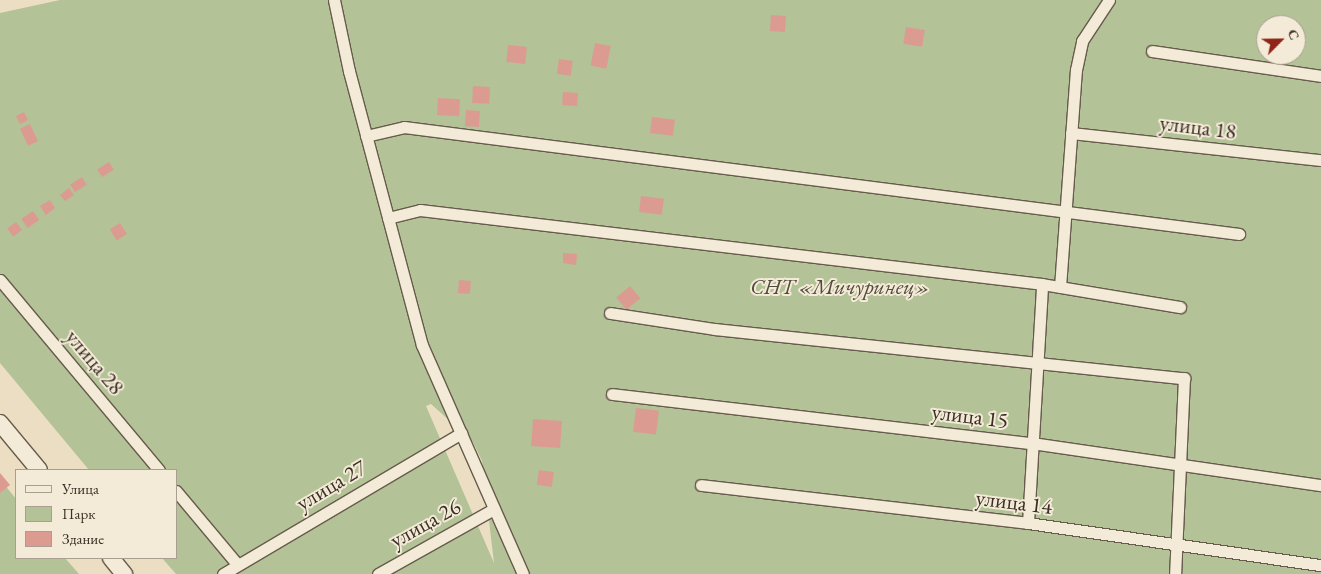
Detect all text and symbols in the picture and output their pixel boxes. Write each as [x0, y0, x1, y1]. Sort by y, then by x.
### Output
north arrow [1256, 15, 1306, 65]
text: С [1284, 26, 1304, 43]
street label: улица 18 [1158, 109, 1238, 145]
park label: СНТ «Мичуринец» [750, 274, 930, 300]
street label: улица 28 [60, 324, 130, 400]
street label: улица 15 [930, 398, 1010, 434]
street label: улица 27 [291, 454, 371, 516]
legend [15, 469, 178, 559]
text: Улица [62, 479, 99, 498]
street label: улица 14 [974, 484, 1054, 520]
street label: улица 26 [385, 493, 465, 553]
text: Парк [62, 504, 95, 523]
text: Здание [62, 529, 104, 548]

